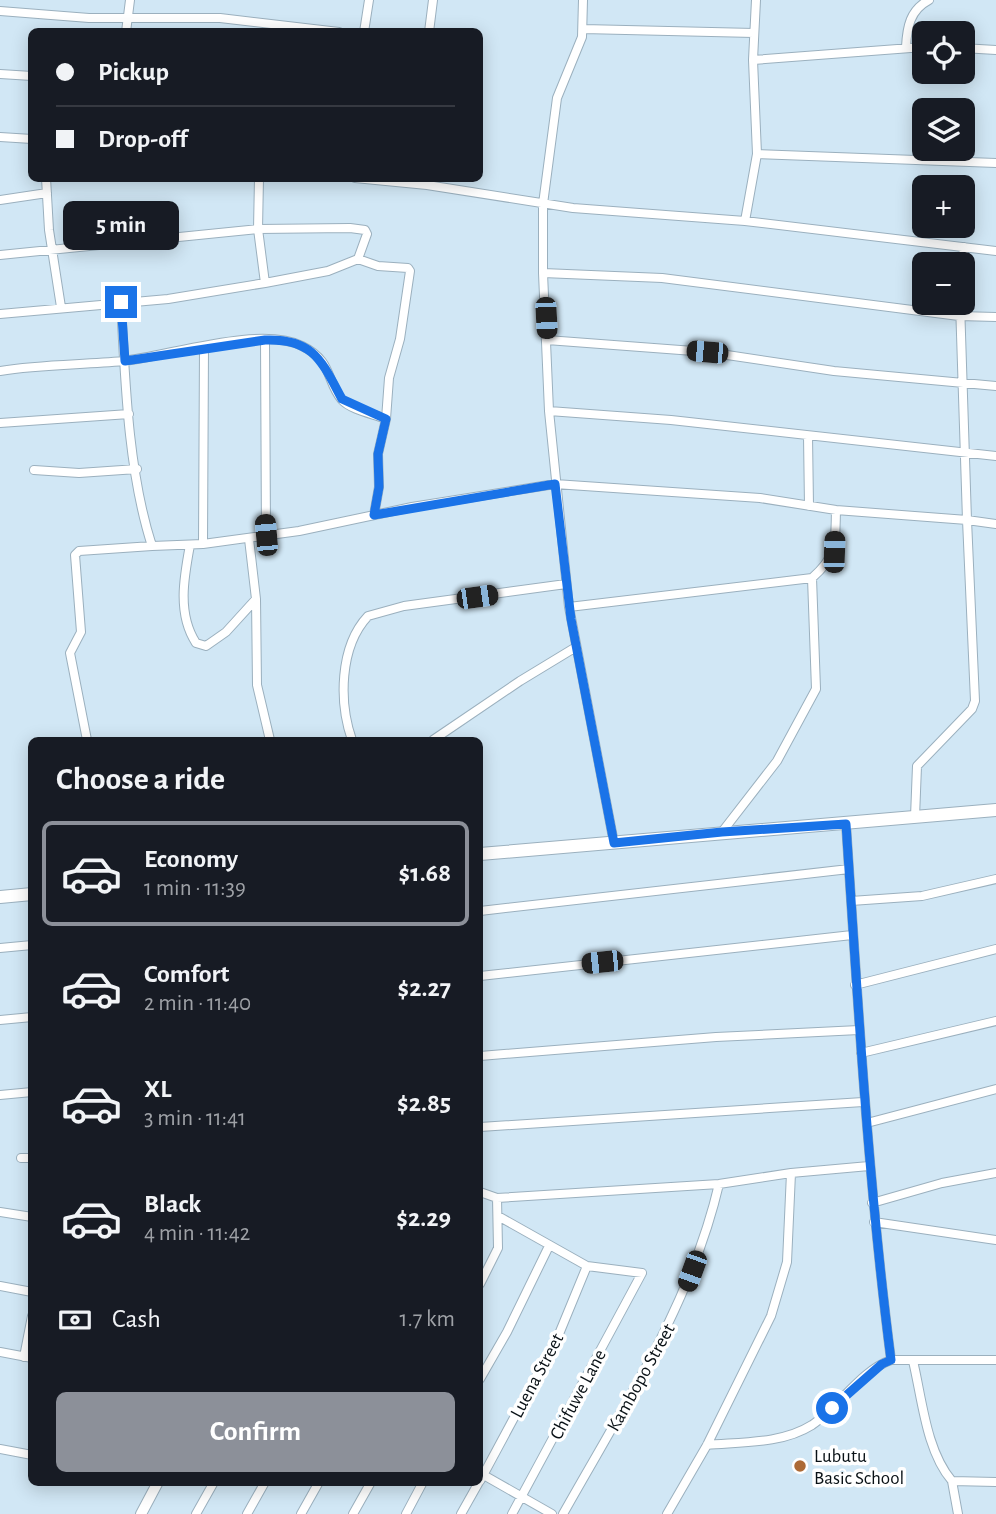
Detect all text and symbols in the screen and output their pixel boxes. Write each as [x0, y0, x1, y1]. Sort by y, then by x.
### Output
map controls [912, 21, 975, 315]
button: locate [912, 21, 975, 84]
text: Pickup [98, 59, 169, 85]
button: layers [912, 98, 975, 161]
text: Drop-off [98, 126, 187, 152]
button: + [912, 175, 975, 238]
callout: 5 min [63, 201, 179, 250]
text: 5 min [96, 214, 146, 237]
button: − [912, 252, 975, 315]
route end [105, 286, 137, 318]
car [535, 296, 558, 340]
car [686, 340, 729, 364]
car [254, 513, 279, 557]
car [823, 531, 846, 573]
car [455, 584, 500, 610]
text: Choose a ride [56, 763, 225, 795]
icon: car [60, 842, 123, 905]
text: Economy [144, 846, 238, 872]
text: $1.68 [399, 860, 451, 886]
text: 1 min · 11:39 [144, 877, 246, 900]
car [581, 949, 624, 975]
icon: car [60, 957, 123, 1020]
text: Comfort [144, 961, 229, 987]
text: $2.27 [398, 975, 451, 1001]
text: 2 min · 11:40 [144, 992, 251, 1015]
icon: car [60, 1072, 123, 1135]
text: XL [144, 1076, 171, 1102]
text: $2.85 [397, 1090, 451, 1116]
text: 3 min · 11:41 [144, 1107, 246, 1130]
icon: car [60, 1187, 123, 1250]
text: Black [144, 1191, 201, 1217]
text: $2.29 [396, 1205, 451, 1231]
text: 4 min · 11:42 [144, 1222, 250, 1245]
car [675, 1248, 710, 1294]
icon: cash [56, 1301, 94, 1339]
text: Cash [112, 1306, 161, 1332]
text: 1.7 km [400, 1308, 455, 1331]
street label: Kambopo Street [604, 1321, 679, 1435]
street label: Luena Street [507, 1330, 567, 1421]
street label: Chifuwe Lane [547, 1347, 610, 1443]
button: Confirm [56, 1392, 455, 1472]
route start [816, 1392, 848, 1424]
place label: Lubutu Basic School [814, 1447, 904, 1488]
marker: Lubutu Basic School [792, 1458, 808, 1474]

